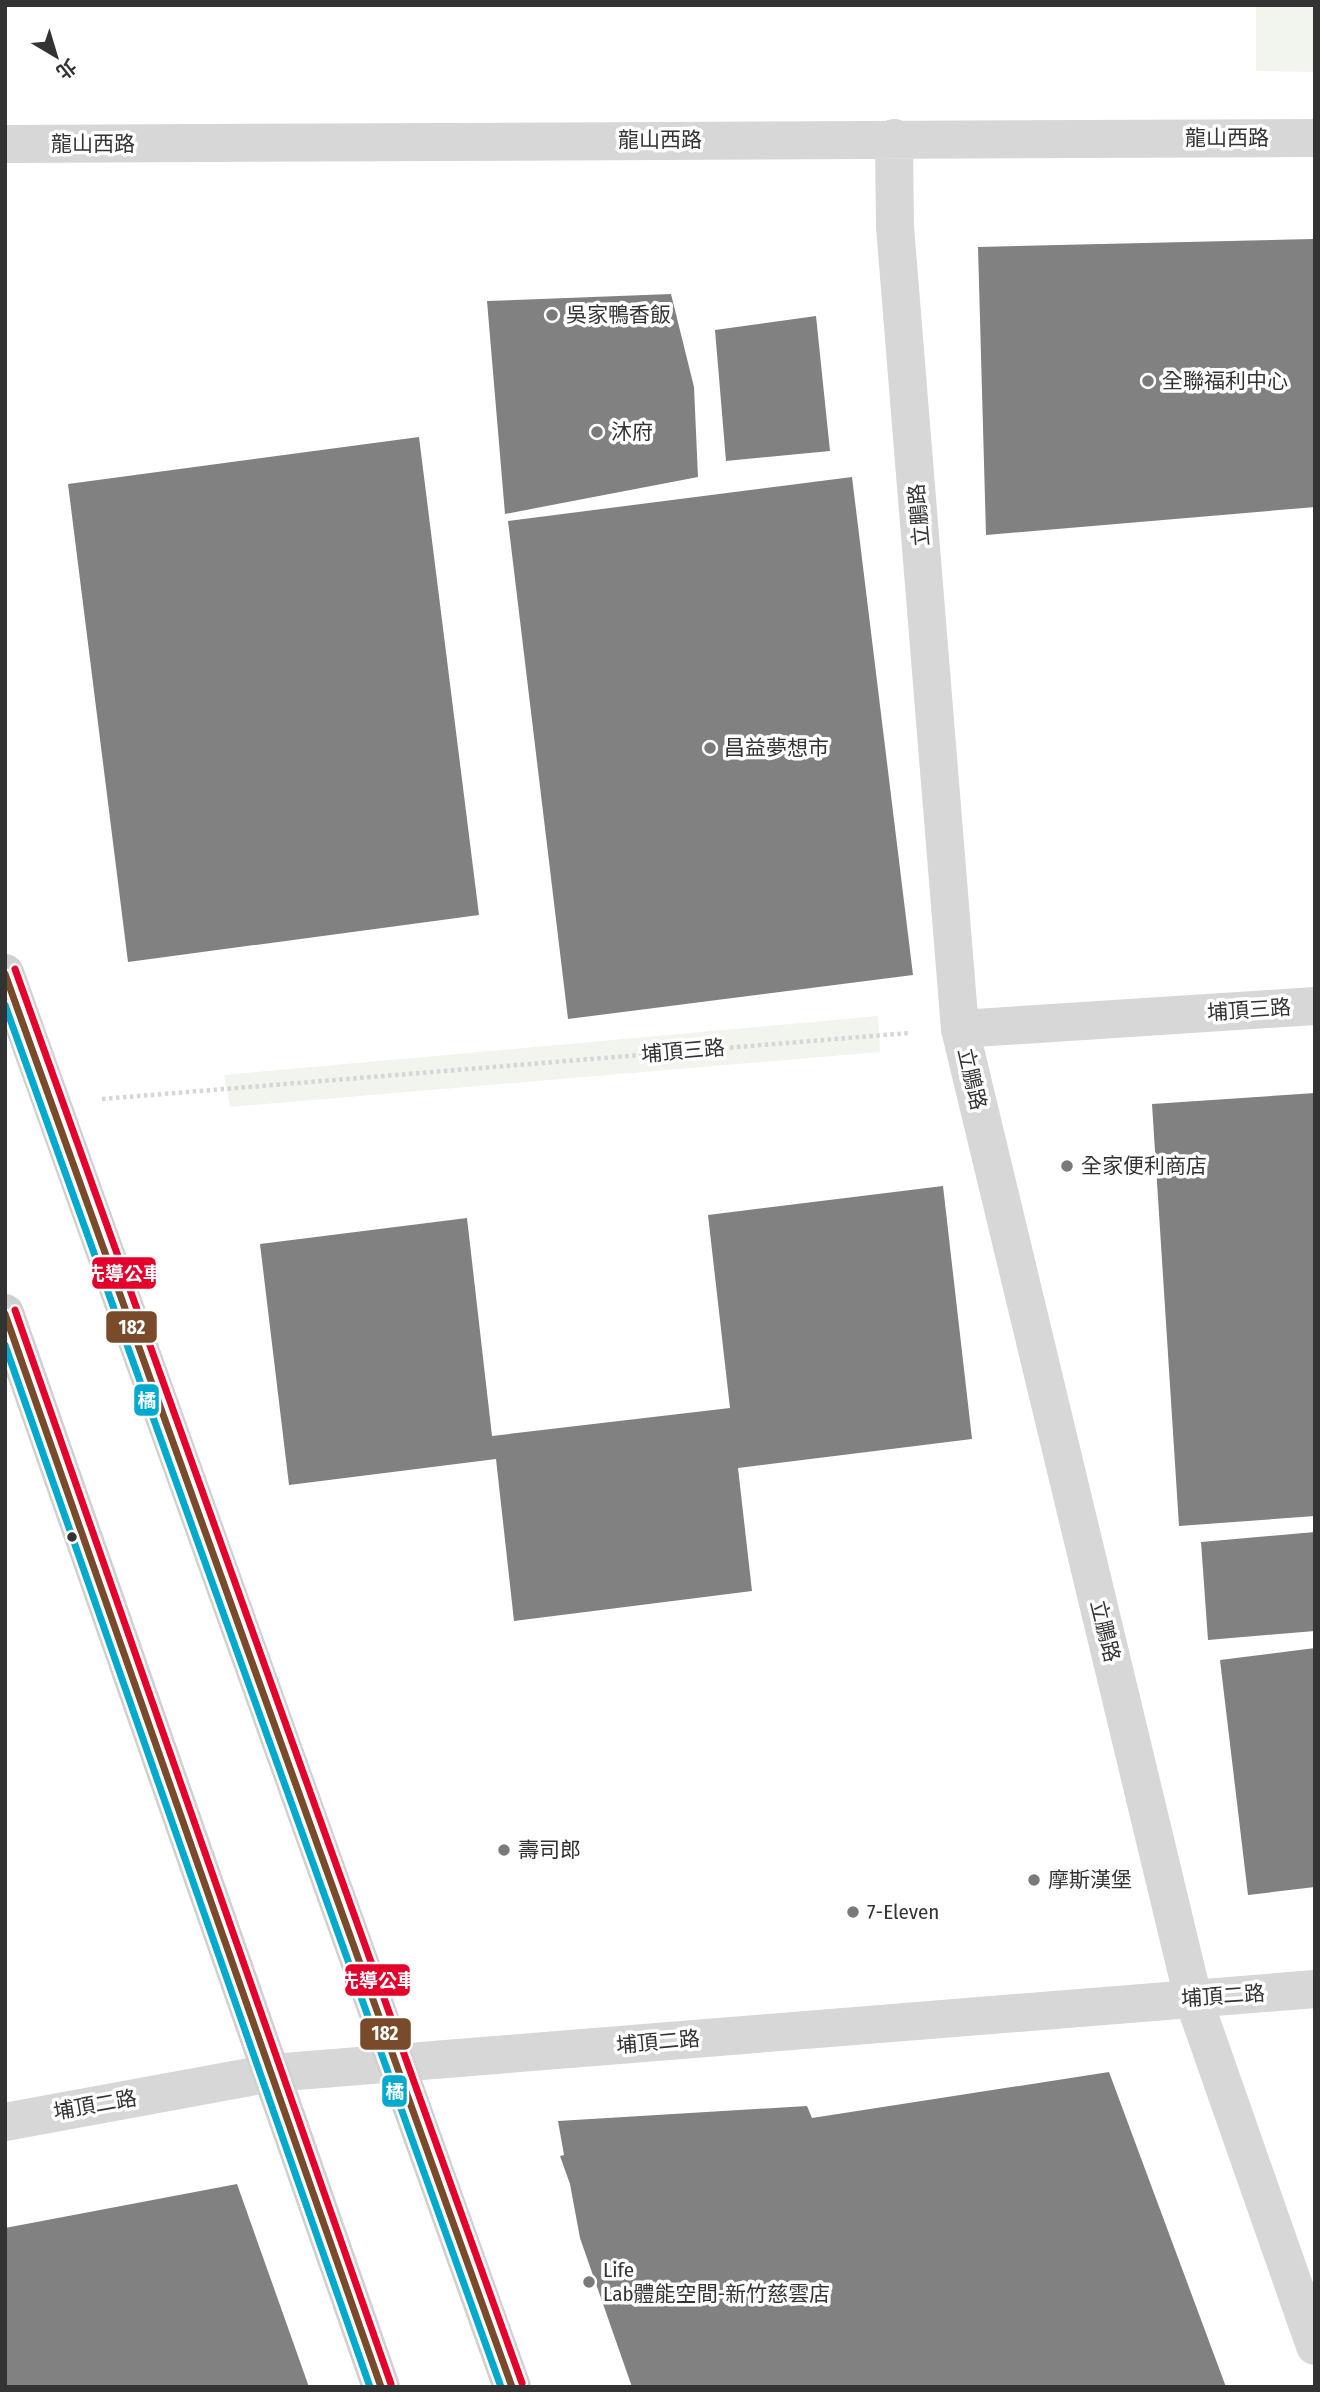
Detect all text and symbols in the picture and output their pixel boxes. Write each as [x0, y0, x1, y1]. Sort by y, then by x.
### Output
north arrow [21, 21, 91, 91]
text: 北 [52, 54, 81, 84]
street label: 龍山西路 [1185, 125, 1269, 151]
street label: 龍山西路 [618, 127, 702, 153]
street label: 龍山西路 [51, 131, 135, 157]
place label: 吳家鴨香飯 [566, 302, 671, 328]
marker: 吳家鴨香飯 [544, 307, 560, 323]
place label: 全聯福利中心 [1162, 368, 1288, 394]
marker: 全聯福利中心 [1140, 373, 1156, 389]
place label: 沐府 [611, 419, 653, 445]
marker: 沐府 [589, 424, 605, 440]
street label: 立鵬路 [903, 482, 935, 548]
place label: 昌益夢想市 [724, 735, 829, 761]
marker: 昌益夢想市 [702, 740, 718, 756]
street label: 埔頂三路 [1206, 994, 1292, 1026]
street label: 埔頂三路 [640, 1034, 726, 1068]
street label: 立鵬路 [952, 1045, 992, 1113]
place label: 全家便利商店 [1081, 1153, 1207, 1179]
marker: 全家便利商店 [1059, 1158, 1075, 1174]
line badge: 先導公車 [91, 1256, 157, 1290]
text: 先導公車 [86, 1262, 162, 1285]
line badge: 182 [105, 1310, 158, 1344]
text: 182 [119, 1316, 146, 1339]
line badge: 橘 [133, 1383, 160, 1417]
text: 橘 [137, 1389, 157, 1412]
unlabelled marker [65, 1530, 79, 1544]
street label: 立鵬路 [1085, 1597, 1125, 1665]
place label: 壽司郎 [518, 1837, 581, 1863]
marker: 壽司郎 [496, 1842, 512, 1858]
place label: 摩斯漢堡 [1048, 1867, 1132, 1893]
marker: 摩斯漢堡 [1026, 1872, 1042, 1888]
place label: 7-Eleven [867, 1899, 939, 1925]
marker: 7-Eleven [845, 1904, 861, 1920]
line badge: 先導公車 [344, 1963, 411, 1997]
text: 先導公車 [340, 1969, 416, 1992]
street label: 埔頂二路 [1180, 1980, 1266, 2012]
line badge: 182 [359, 2017, 412, 2051]
text: 182 [372, 2022, 399, 2045]
street label: 埔頂二路 [615, 2025, 701, 2059]
line badge: 橘 [381, 2074, 408, 2108]
text: 橘 [385, 2080, 405, 2103]
street label: 埔頂二路 [51, 2085, 139, 2125]
place label: Life Lab體能空間-新竹慈雲店 [603, 2257, 830, 2307]
marker: Life Lab體能空間-新竹慈雲店 [581, 2274, 597, 2290]

